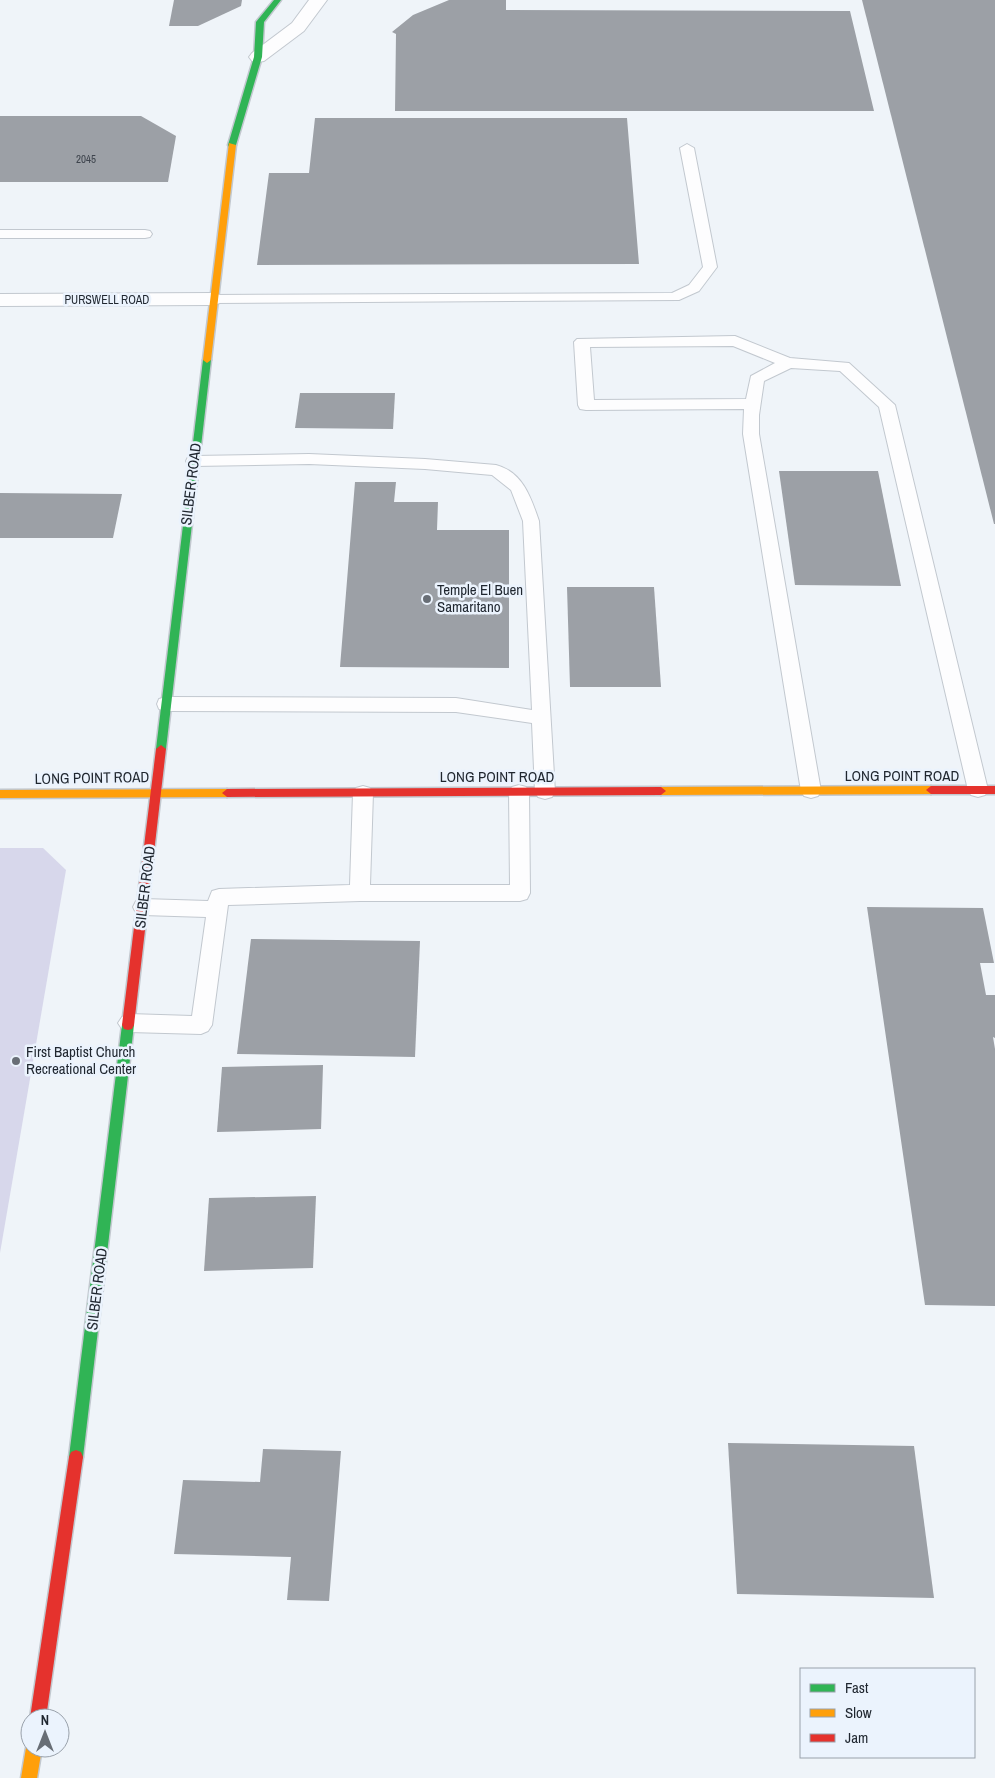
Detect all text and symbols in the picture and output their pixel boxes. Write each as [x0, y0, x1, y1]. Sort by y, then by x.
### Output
house number: 2045 [76, 152, 96, 166]
street label: PURSWELL ROAD [65, 292, 149, 308]
street label: SILBER ROAD [175, 441, 206, 526]
place label: Temple El Buen Samaritano [437, 579, 523, 617]
marker: Temple El Buen Samaritano [421, 593, 433, 605]
street label: LONG POINT ROAD [845, 765, 959, 786]
street label: LONG POINT ROAD [35, 766, 150, 789]
street label: LONG POINT ROAD [440, 766, 554, 787]
street label: SILBER ROAD [129, 844, 160, 929]
place label: First Baptist Church Recreational Center [26, 1041, 136, 1079]
marker: First Baptist Church Recreational Center [10, 1055, 22, 1067]
street label: SILBER ROAD [81, 1246, 112, 1331]
legend [800, 1668, 975, 1758]
text: Fast [845, 1677, 869, 1698]
text: Slow [845, 1702, 872, 1723]
north arrow [20, 1708, 70, 1758]
text: N [41, 1711, 49, 1729]
text: Jam [845, 1727, 868, 1748]

